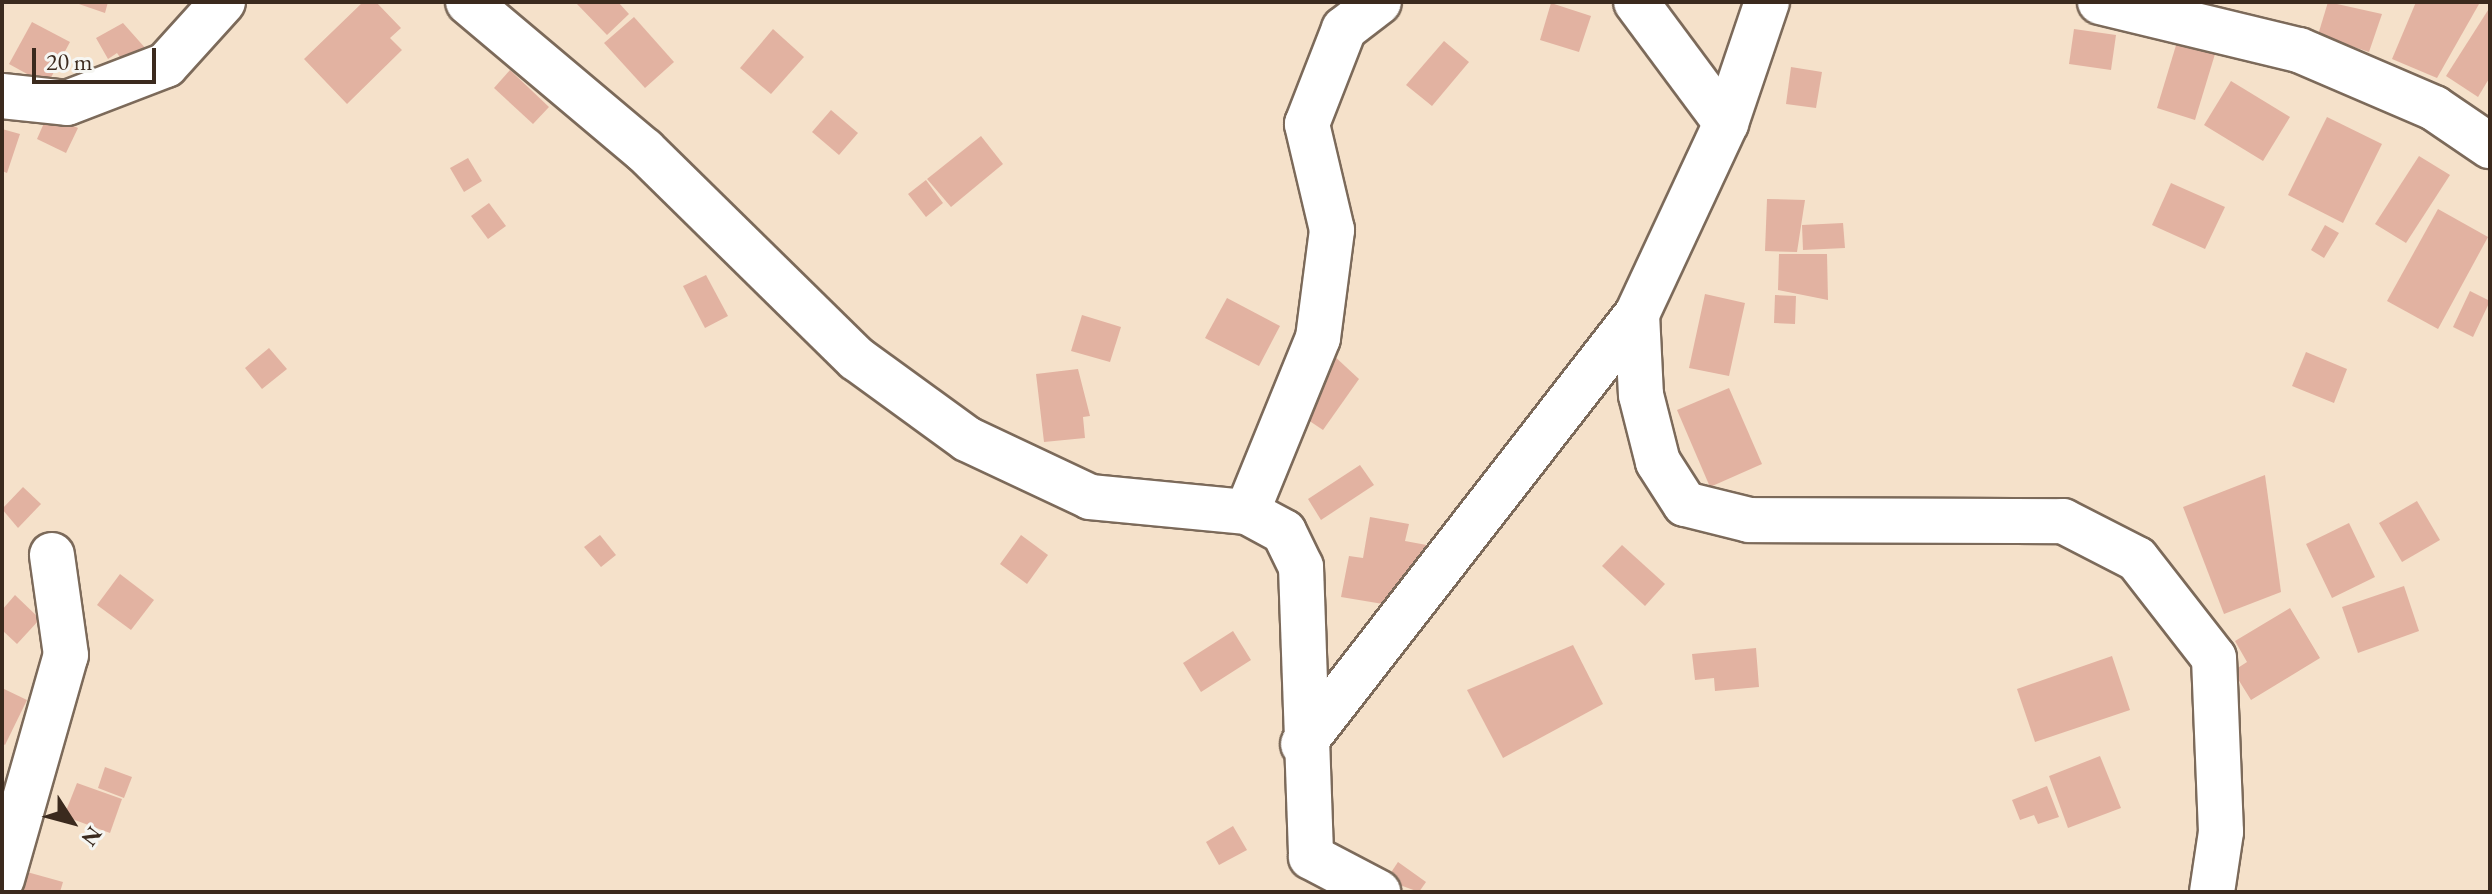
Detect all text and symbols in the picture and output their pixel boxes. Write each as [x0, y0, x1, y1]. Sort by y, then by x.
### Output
scale bar [36, 32, 160, 82]
text: 20 m [46, 46, 93, 77]
north arrow [32, 782, 112, 862]
text: N [75, 821, 109, 852]

